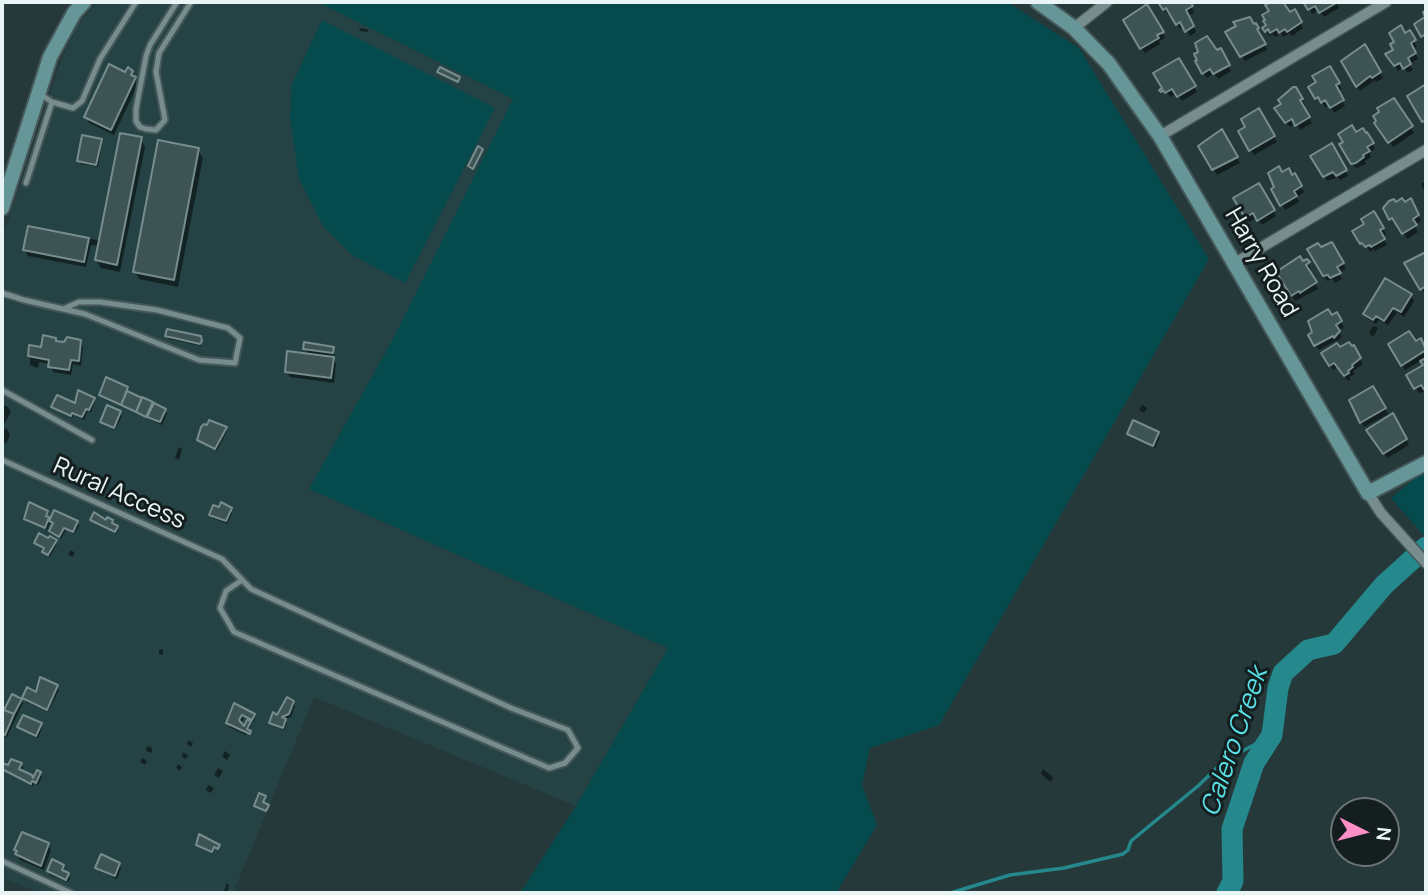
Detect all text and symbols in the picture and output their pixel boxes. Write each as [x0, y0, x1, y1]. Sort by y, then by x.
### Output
street label: Harry Road [1218, 203, 1304, 323]
street label: Rural Access [48, 452, 190, 536]
water label: Calero Creek [1195, 664, 1275, 820]
north arrow [1330, 797, 1400, 867]
text: N [1370, 826, 1398, 842]

